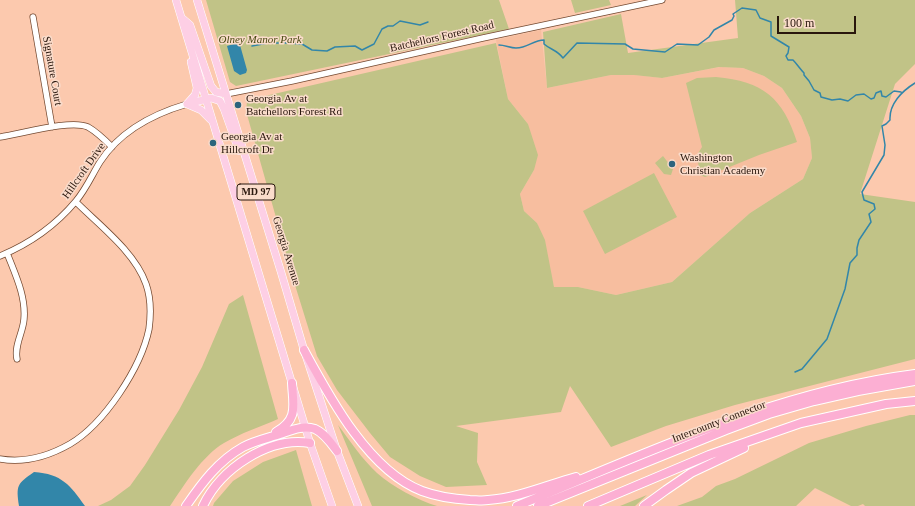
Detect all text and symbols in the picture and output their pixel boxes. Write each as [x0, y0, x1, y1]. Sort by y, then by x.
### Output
scale bar [779, 8, 858, 34]
text: 100 m [784, 16, 814, 30]
street label: Batchellors Forest Road [389, 19, 495, 55]
park label: Olney Manor Park [218, 33, 302, 47]
street label: Signature Court [39, 35, 65, 107]
place label: Georgia Av at Batchellors Forest Rd [246, 92, 342, 118]
marker: Georgia Av at Batchellors Forest Rd [233, 100, 243, 110]
place label: Georgia Av at Hillcroft Dr [221, 130, 282, 156]
marker: Georgia Av at Hillcroft Dr [208, 138, 218, 148]
street label: Hillcroft Drive [60, 140, 108, 202]
place label: Washington Christian Academy [680, 151, 765, 177]
marker: Washington Christian Academy [667, 159, 677, 169]
road number: MD 97 [237, 184, 275, 200]
street label: Georgia Avenue [269, 215, 303, 287]
street label: Intercounty Connector [670, 398, 768, 446]

